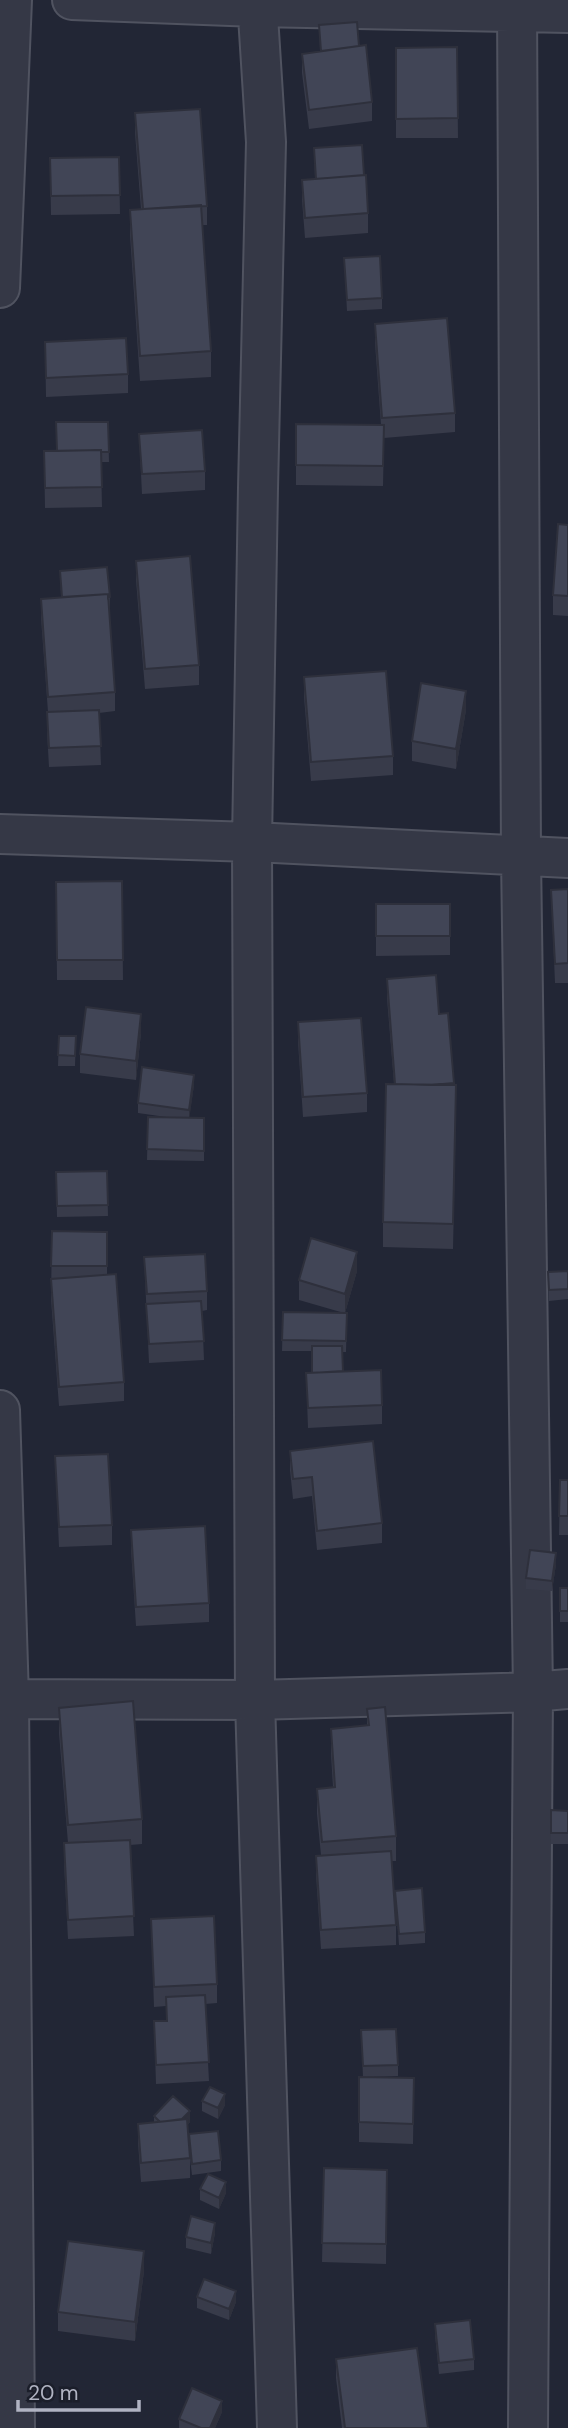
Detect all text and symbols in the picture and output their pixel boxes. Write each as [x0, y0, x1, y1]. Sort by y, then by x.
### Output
scale bar [18, 2368, 138, 2412]
text: 20 m [28, 2379, 79, 2407]

